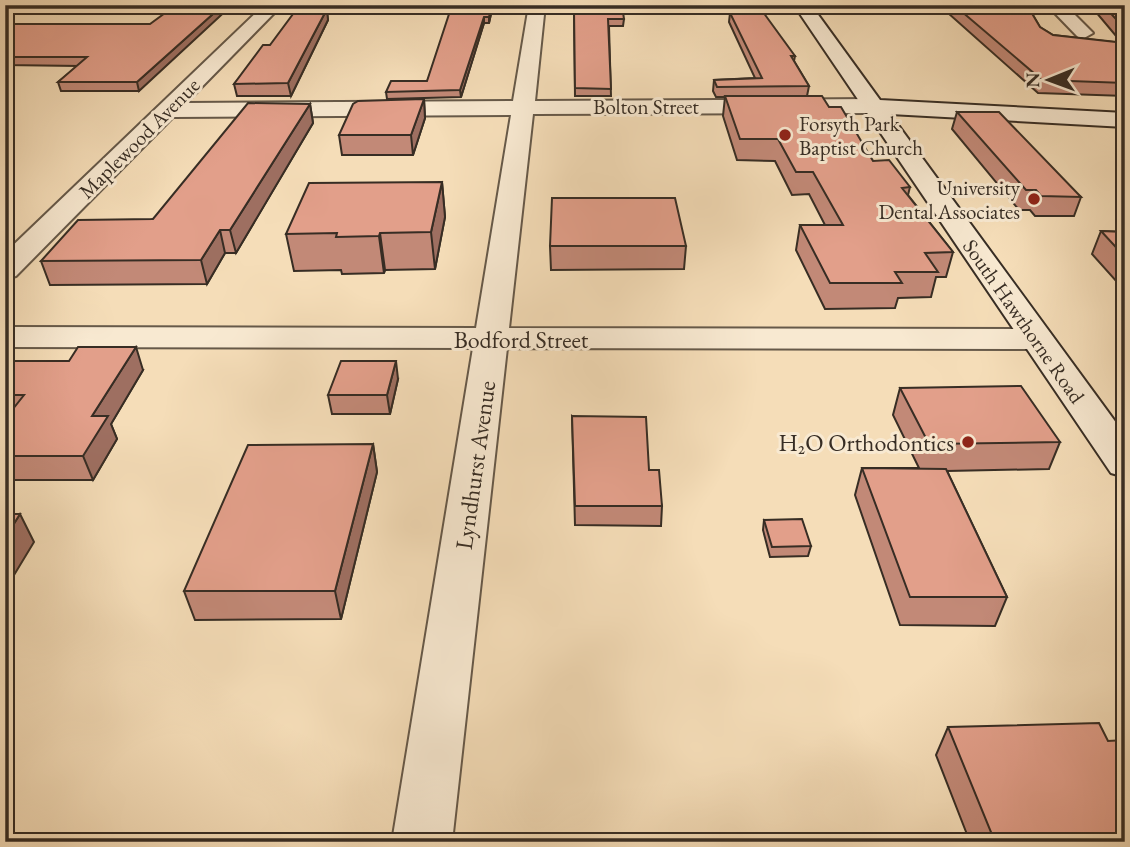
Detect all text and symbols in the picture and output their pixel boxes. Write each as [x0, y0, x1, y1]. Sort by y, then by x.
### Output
north arrow [1014, 46, 1084, 116]
street label: Maplewood Avenue [73, 72, 205, 204]
text: N [1020, 72, 1045, 88]
street label: Bolton Street [593, 93, 699, 120]
place label: Forsyth Park Baptist Church [799, 110, 923, 161]
marker: Forsyth Park Baptist Church [777, 127, 793, 143]
place label: University Dental Associates [879, 174, 1021, 225]
marker: University Dental Associates [1026, 191, 1042, 207]
street label: South Hawthorne Road [957, 234, 1091, 409]
street label: Bodford Street [454, 324, 589, 355]
street label: Lyndhurst Avenue [448, 379, 502, 551]
place label: H₂O Orthodontics [779, 427, 954, 458]
marker: H₂O Orthodontics [960, 434, 976, 450]

